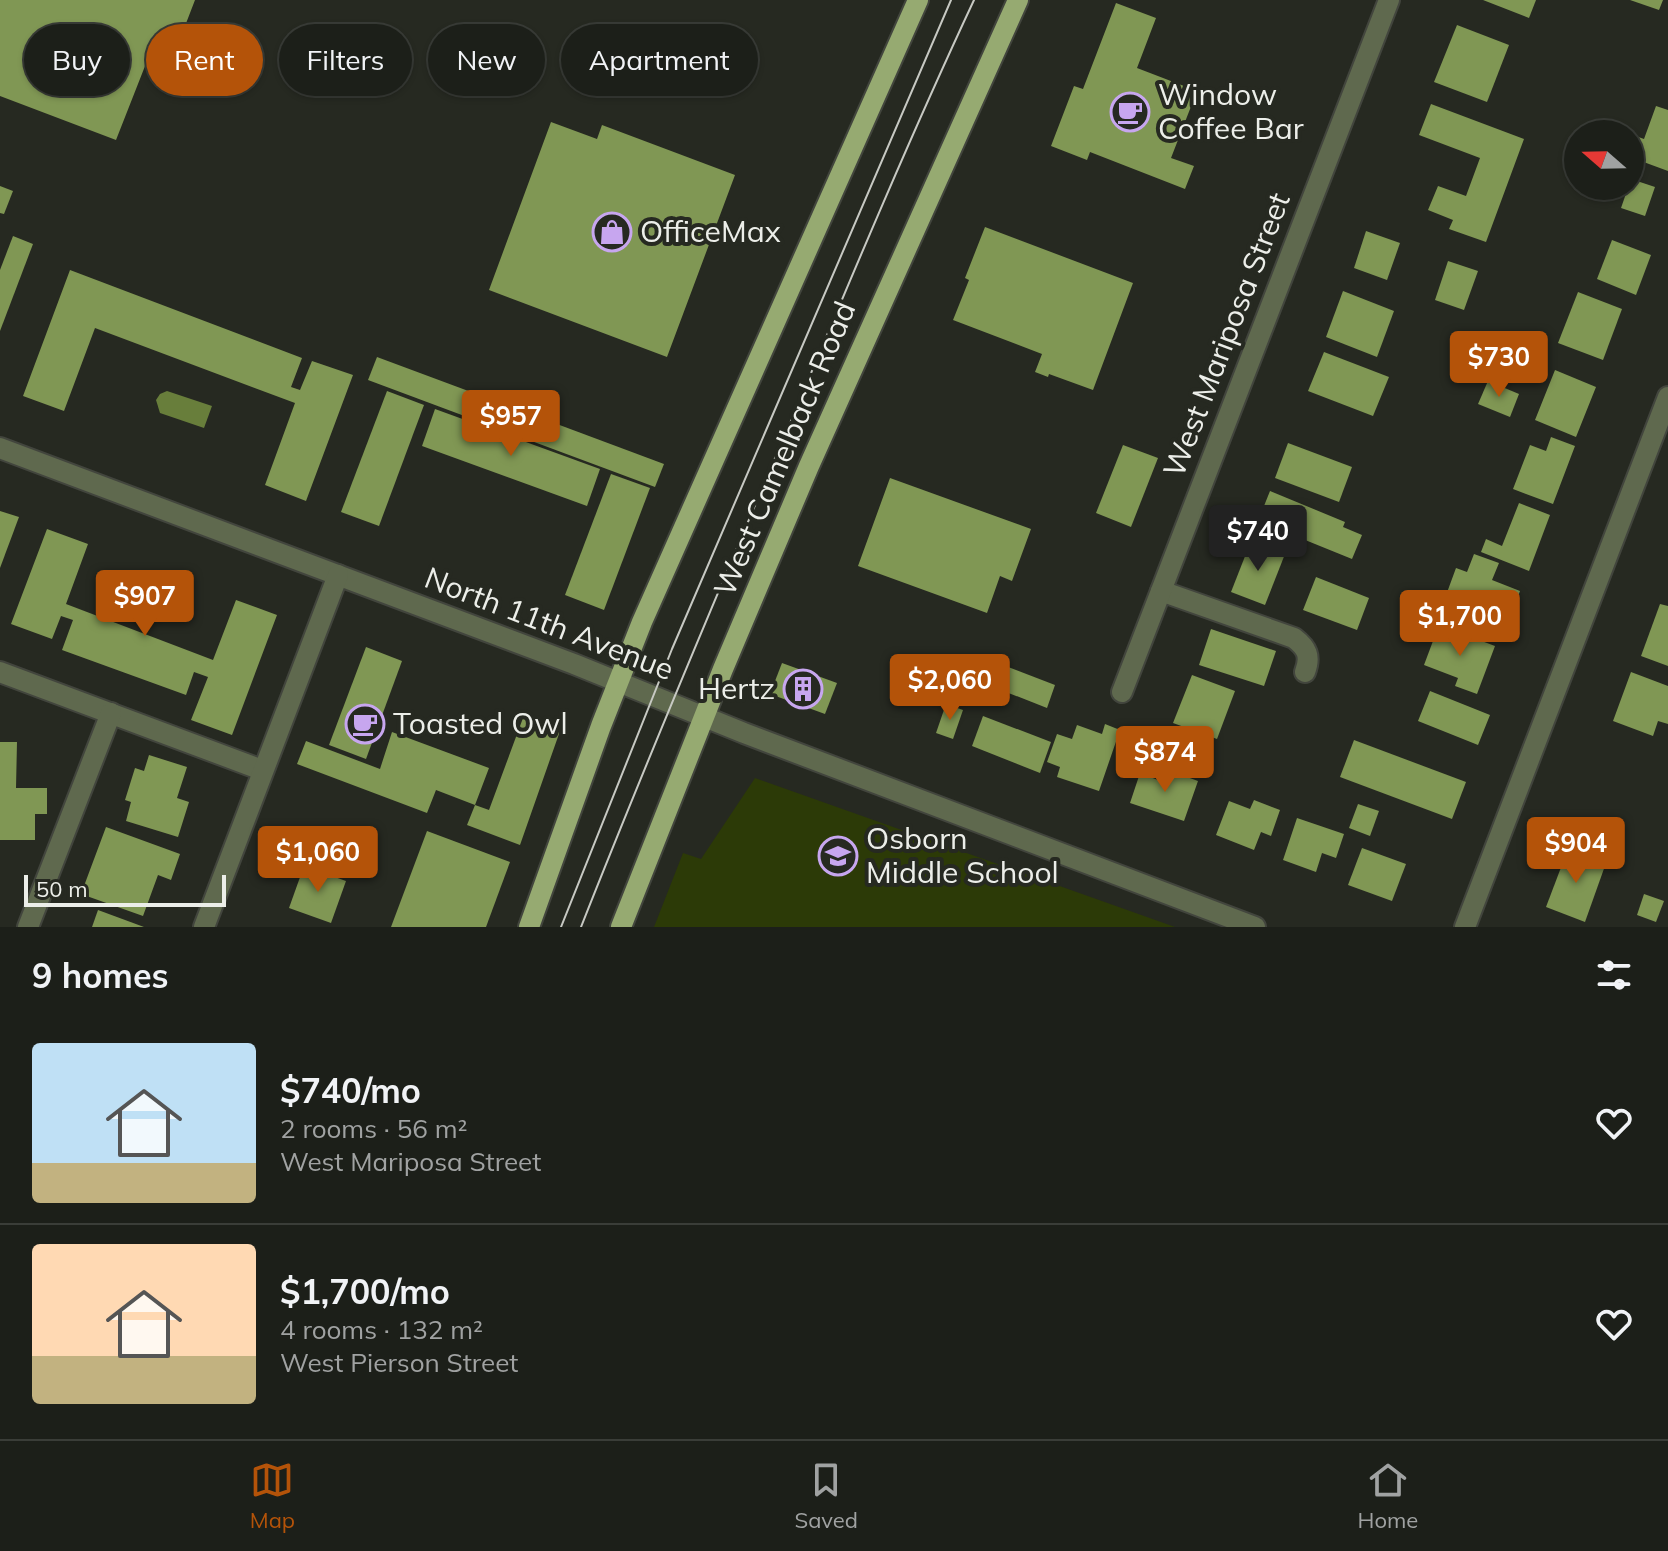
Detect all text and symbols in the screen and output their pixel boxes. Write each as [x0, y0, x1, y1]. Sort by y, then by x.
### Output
chip: Buy [24, 24, 130, 96]
chip: Rent [146, 24, 263, 96]
chip: Filters [279, 24, 412, 96]
chip: New [428, 24, 545, 96]
chip: Apartment [561, 24, 758, 96]
place label: Window Coffee Bar [1158, 75, 1304, 147]
cafe icon: Window Coffee Bar [1109, 91, 1151, 133]
north arrow [1564, 120, 1644, 200]
map controls [1564, 120, 1644, 200]
street label: West Mariposa Street [1154, 187, 1298, 482]
shop icon: OfficeMax [591, 211, 633, 253]
place label: OfficeMax [640, 212, 781, 250]
street label: West Camelback Road [705, 296, 863, 602]
pin: $730 [1452, 331, 1546, 399]
text: $730 [1468, 340, 1530, 373]
pin: $957 [464, 390, 558, 458]
text: $957 [480, 399, 542, 432]
pin: $740 [1211, 505, 1305, 573]
text: $740 [1227, 514, 1289, 547]
street label: North 11th Avenue [420, 558, 679, 688]
pin: $907 [98, 570, 192, 638]
text: $907 [114, 579, 176, 612]
pin: $1,700 [1395, 590, 1525, 658]
text: $1,700 [1418, 599, 1502, 632]
pin: $2,060 [885, 654, 1015, 722]
text: $2,060 [908, 663, 992, 696]
building icon: Hertz [782, 668, 824, 710]
place label: Hertz [698, 669, 775, 707]
cafe icon: Toasted Owl [344, 703, 386, 745]
place label: Toasted Owl [393, 704, 568, 742]
pin: $874 [1118, 726, 1212, 794]
text: $874 [1134, 735, 1196, 768]
pin: $904 [1529, 817, 1623, 885]
place label: Osborn Middle School [866, 819, 1059, 891]
pin: $1,060 [253, 826, 383, 894]
text: $904 [1545, 826, 1607, 859]
text: $1,060 [276, 835, 360, 868]
school or university icon: Osborn Middle School [817, 835, 859, 877]
scale bar [24, 871, 226, 907]
text: 50 m [36, 875, 87, 903]
icon: filters [1592, 953, 1636, 997]
text: 9 homes [32, 954, 169, 997]
text: $740/mo [280, 1069, 421, 1112]
icon: home [96, 1075, 192, 1171]
icon: heart [1592, 1101, 1636, 1145]
text: 2 rooms · 56 m² [280, 1112, 467, 1145]
text: West Mariposa Street [280, 1145, 541, 1178]
text: $1,700/mo [280, 1270, 450, 1313]
icon: home [96, 1276, 192, 1372]
icon: heart [1592, 1302, 1636, 1346]
text: 4 rooms · 132 m² [280, 1313, 483, 1346]
text: West Pierson Street [280, 1346, 518, 1379]
tab: Map [250, 1458, 295, 1534]
tab: Saved [795, 1458, 858, 1534]
tab: Home [1358, 1458, 1418, 1534]

